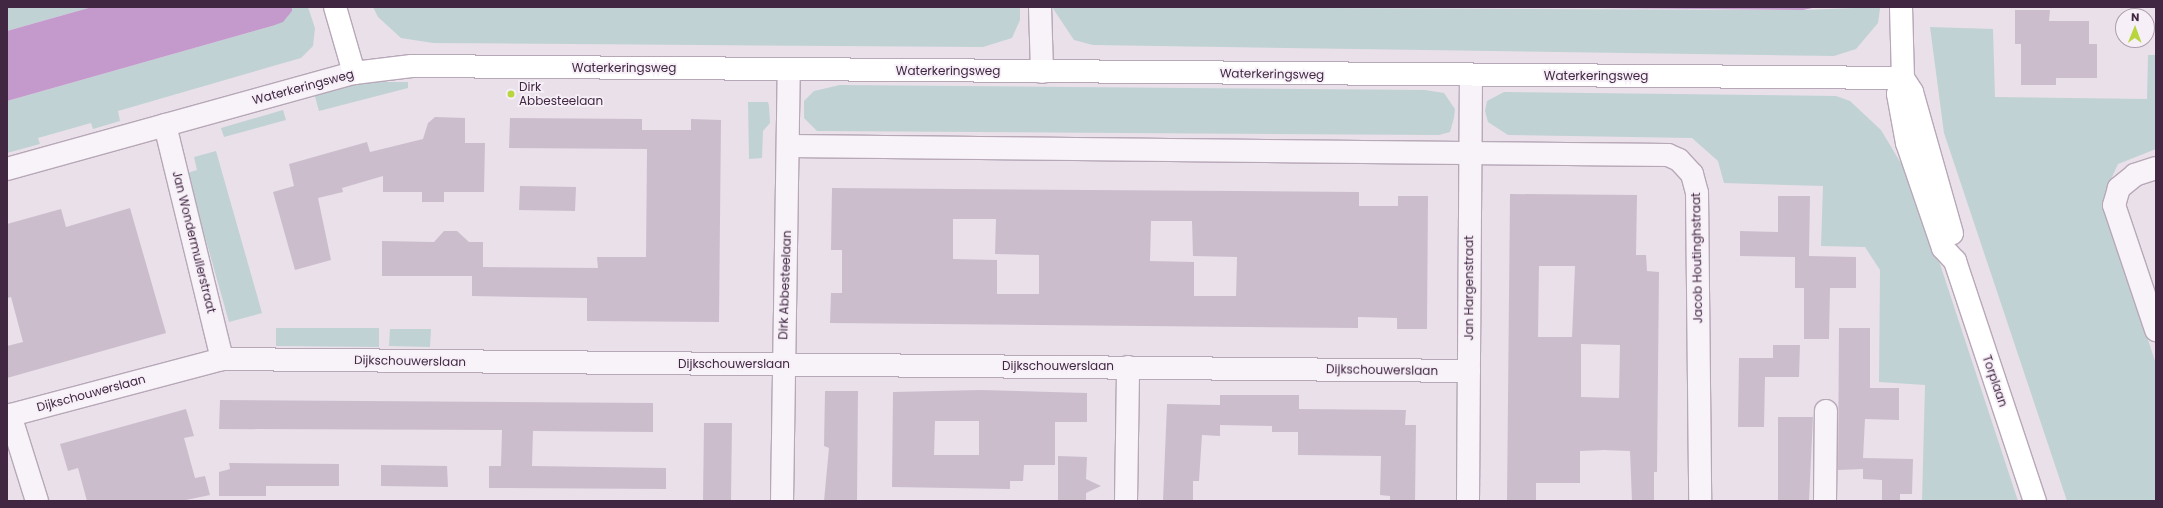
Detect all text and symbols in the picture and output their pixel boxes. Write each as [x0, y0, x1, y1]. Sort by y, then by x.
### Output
north arrow [2115, 8, 2155, 48]
text: N [2131, 9, 2139, 25]
street label: Waterkeringsweg [572, 61, 676, 75]
street label: Waterkeringsweg [896, 64, 1000, 78]
street label: Waterkeringsweg [1220, 66, 1324, 82]
street label: Waterkeringsweg [251, 67, 355, 107]
street label: Waterkeringsweg [1544, 69, 1648, 83]
place label: Dirk Abbesteelaan [519, 80, 603, 108]
marker: Dirk Abbesteelaan [506, 89, 516, 99]
street label: Jan Wondermullerstraat [169, 169, 219, 315]
street label: Jacob Houtinghstraat [1689, 192, 1705, 324]
street label: Dirk Abbesteelaan [776, 230, 794, 340]
street label: Jan Hargenstraat [1462, 235, 1476, 341]
street label: Dijkschouwerslaan [354, 353, 466, 369]
street label: Torplaan [1979, 353, 2011, 409]
street label: Dijkschouwerslaan [678, 357, 790, 371]
street label: Dijkschouwerslaan [1002, 359, 1114, 373]
street label: Dijkschouwerslaan [1326, 362, 1438, 378]
street label: Dijkschouwerslaan [35, 372, 147, 414]

